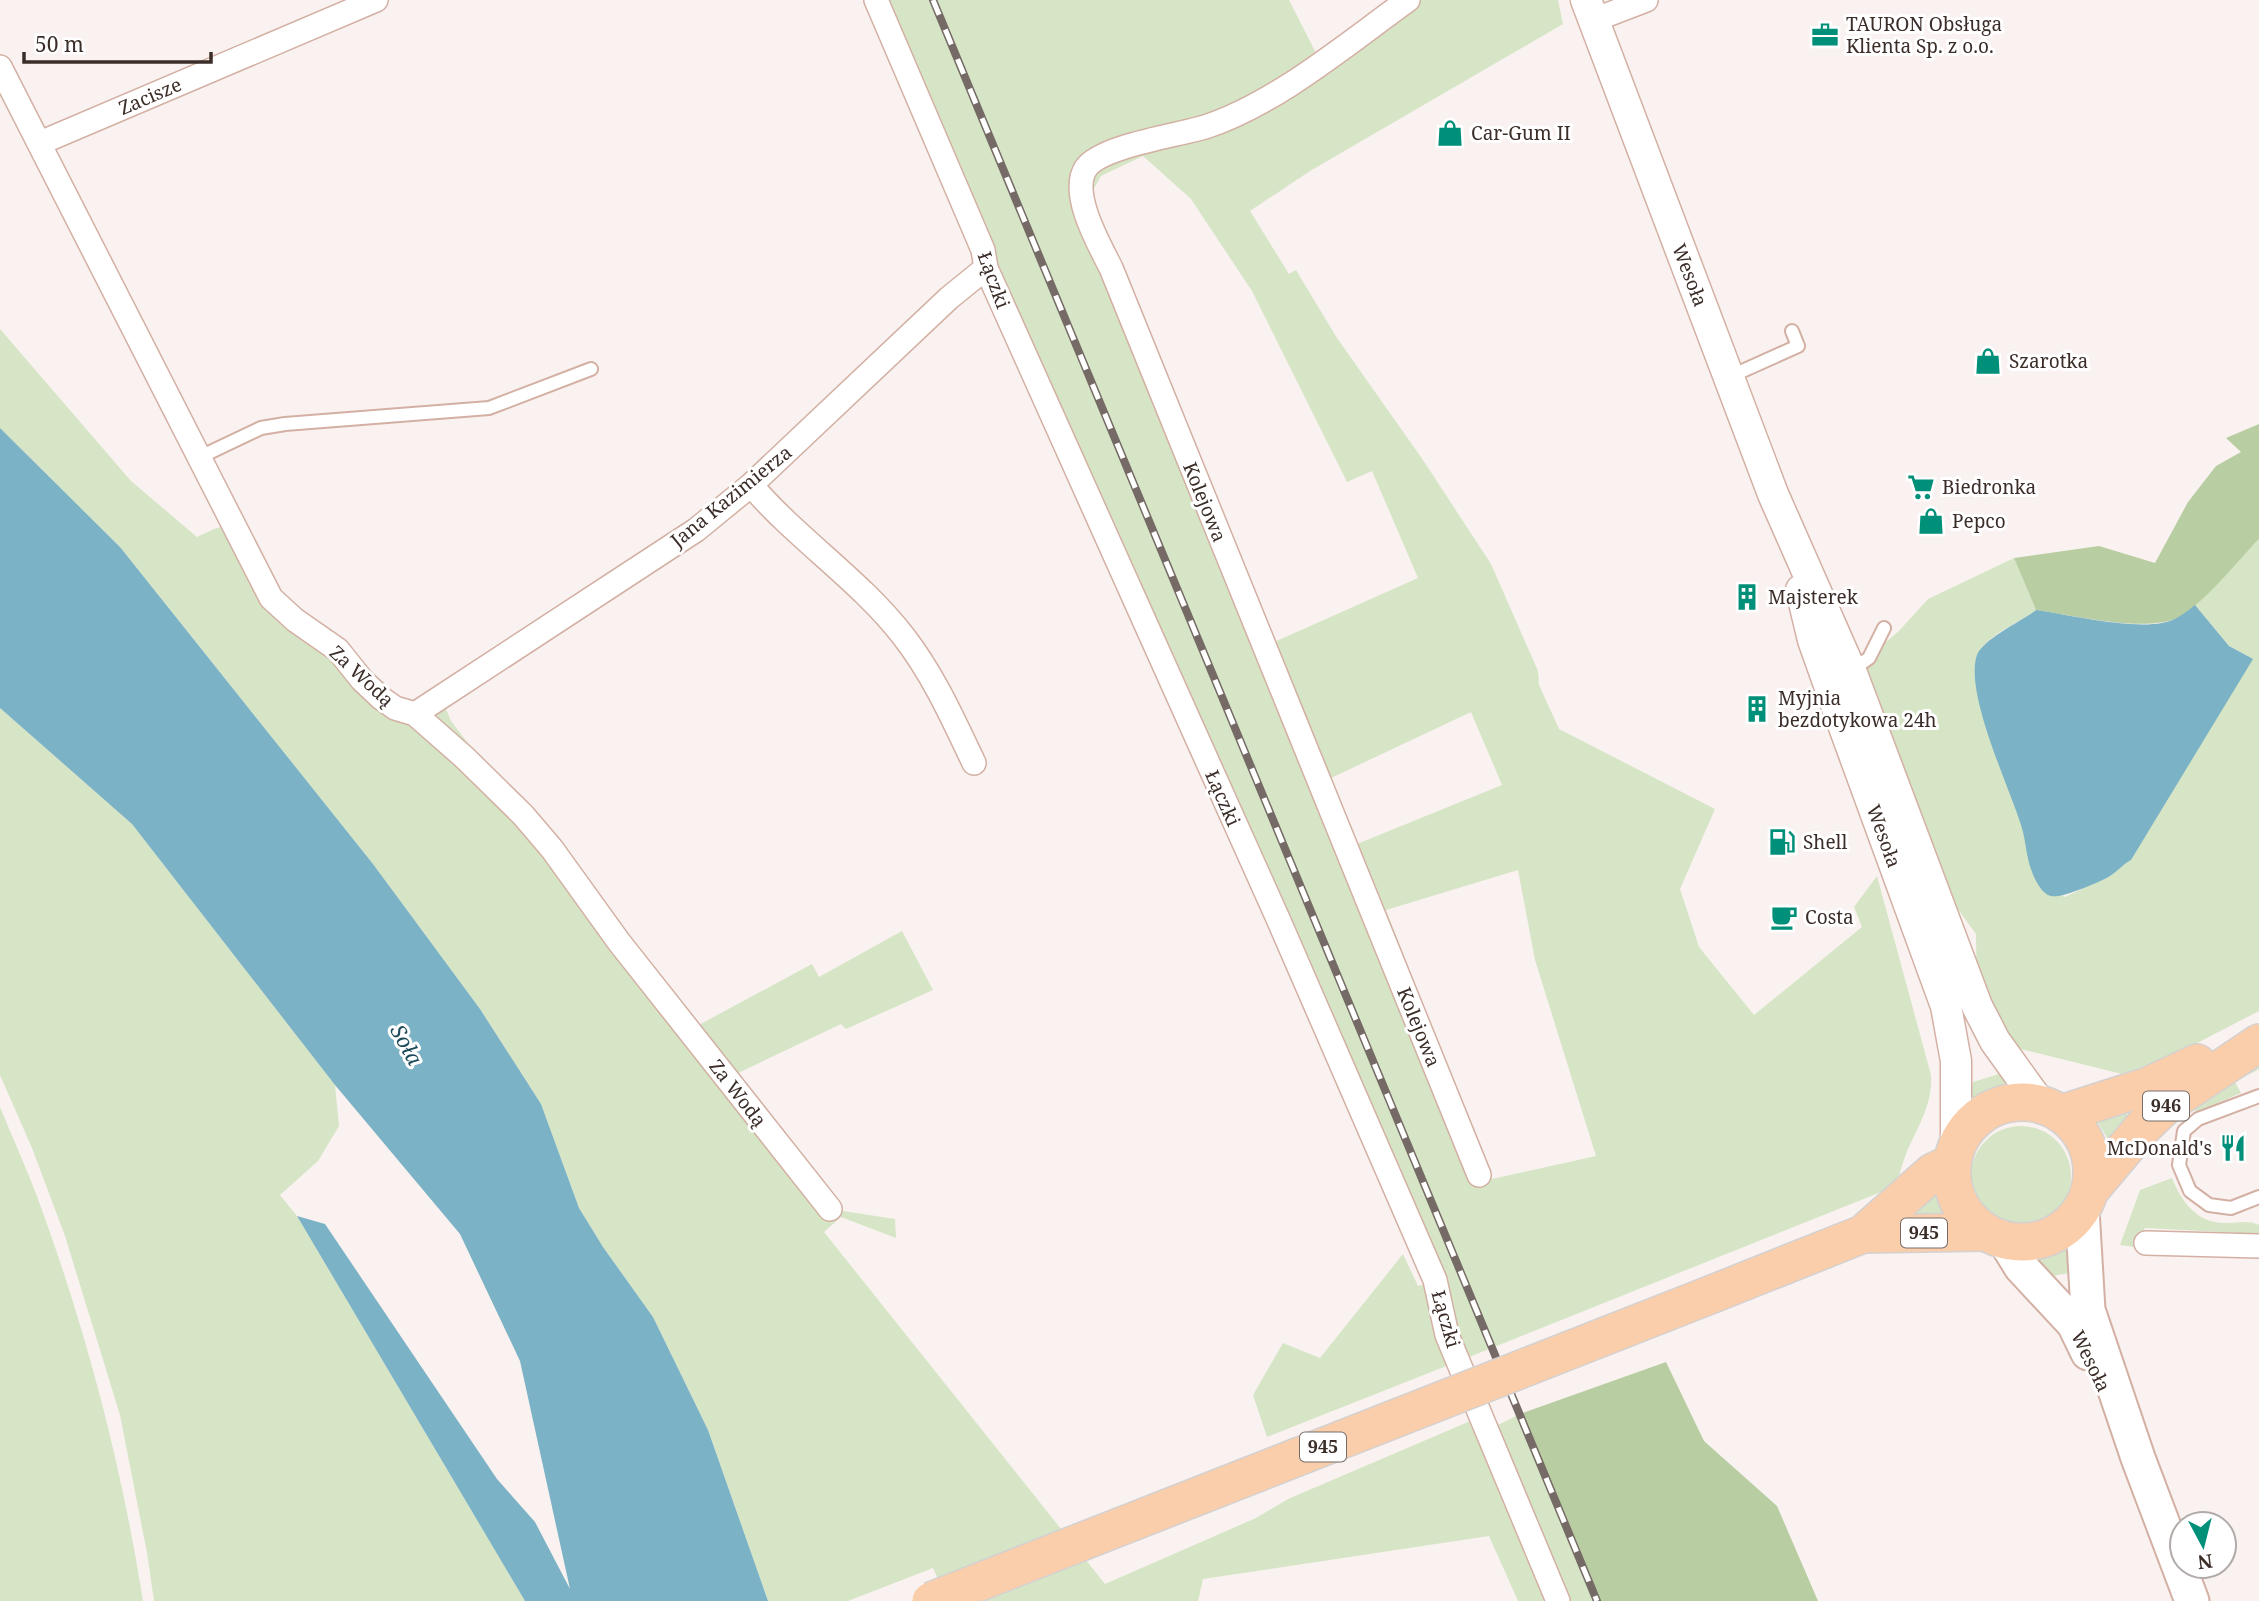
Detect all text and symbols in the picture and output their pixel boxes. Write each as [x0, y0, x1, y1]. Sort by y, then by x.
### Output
place label: TAURON Obsługa Klienta Sp. z o.o. [1846, 11, 2002, 59]
office icon: TAURON Obsługa Klienta Sp. z o.o. [1810, 20, 1840, 50]
scale bar [24, 21, 212, 65]
text: 50 m [35, 30, 84, 58]
street label: Zacisze [115, 71, 185, 121]
shop icon: Car-Gum II [1435, 118, 1465, 148]
place label: Car-Gum II [1471, 120, 1571, 146]
street label: Wesoła [1666, 240, 1714, 310]
street label: Łączki [972, 248, 1016, 312]
shop icon: Szarotka [1973, 346, 2003, 376]
place label: Szarotka [2009, 348, 2088, 374]
street label: Jana Kazimierza [664, 439, 797, 554]
street label: Kolejowa [1177, 458, 1233, 546]
supermarket icon: Biedronka [1906, 472, 1936, 502]
place label: Biedronka [1942, 474, 2036, 500]
shop icon: Pepco [1916, 506, 1946, 536]
place label: Pepco [1952, 508, 2006, 534]
building icon: Majsterek [1732, 582, 1762, 612]
place label: Majsterek [1768, 584, 1859, 610]
street label: Za Wodą [324, 640, 400, 712]
place label: Myjnia bezdotykowa 24h [1778, 685, 1937, 733]
building icon: Myjnia bezdotykowa 24h [1742, 694, 1772, 724]
street label: Łączki [1199, 766, 1247, 830]
street label: Wesoła [1861, 801, 1907, 871]
fuel station icon: Shell [1767, 827, 1797, 857]
place label: Shell [1803, 829, 1847, 855]
cafe icon: Costa [1769, 902, 1799, 932]
place label: Costa [1805, 904, 1854, 930]
street label: Kolejowa [1391, 983, 1447, 1071]
water label: Soła [384, 1019, 430, 1071]
street label: Za Wodą [703, 1054, 773, 1132]
road number: 946 [2143, 1092, 2189, 1120]
restaurant icon: McDonald's [2218, 1133, 2248, 1163]
place label: McDonald's [2107, 1135, 2212, 1161]
road number: 945 [1901, 1218, 1947, 1248]
street label: Łączki [1425, 1287, 1467, 1351]
street label: Wesoła [2065, 1326, 2117, 1396]
road number: 945 [1300, 1432, 1346, 1462]
north arrow [2168, 1510, 2238, 1580]
text: N [2196, 1548, 2214, 1576]

